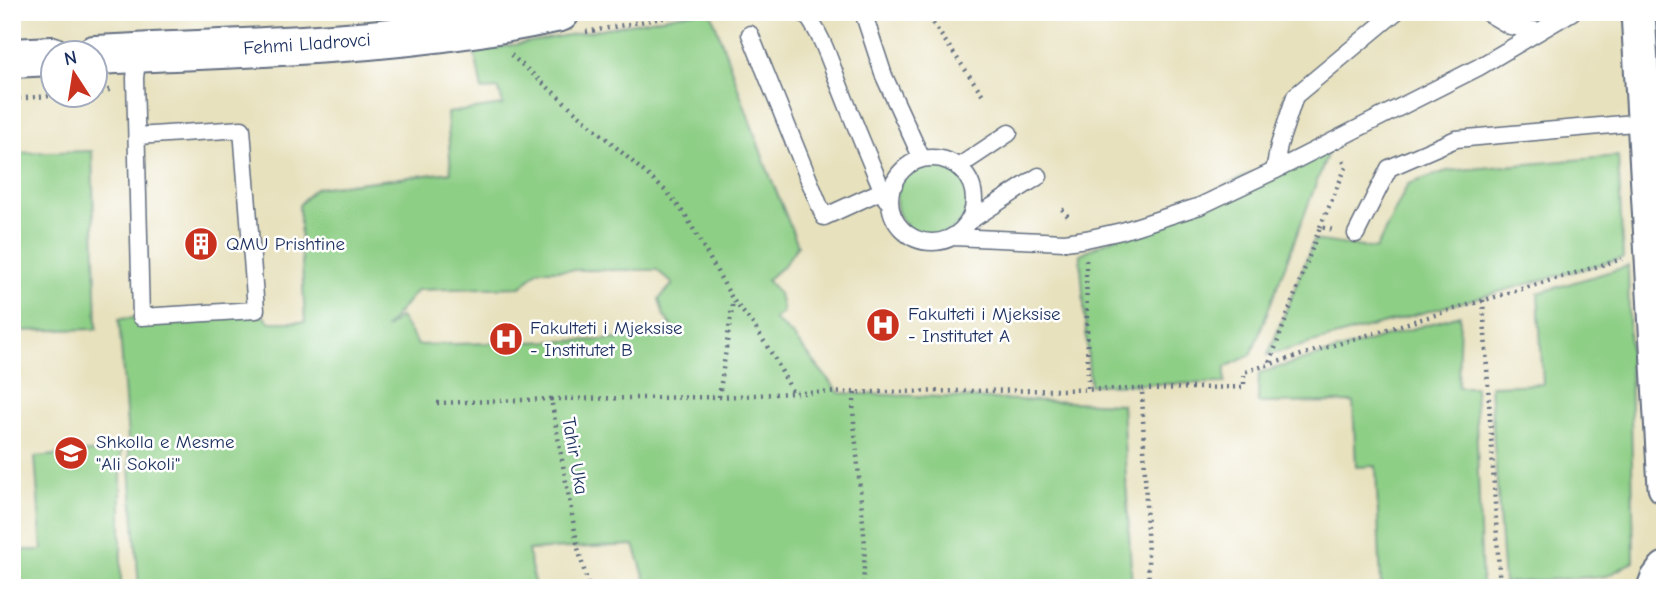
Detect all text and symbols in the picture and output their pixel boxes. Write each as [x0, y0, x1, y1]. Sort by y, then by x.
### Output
street label: Fehmi Lladrovci [243, 29, 371, 59]
north arrow [38, 38, 108, 108]
text: N [62, 46, 79, 70]
building icon: QMU Prishtine [182, 225, 220, 263]
place label: QMU Prishtine [226, 233, 345, 255]
place label: Fakulteti i Mjeksise - Institutet A [908, 303, 1061, 347]
hospital icon: Fakulteti i Mjeksise - Institutet A [864, 306, 902, 344]
place label: Fakulteti i Mjeksise - Institutet B [530, 317, 683, 361]
hospital icon: Fakulteti i Mjeksise - Institutet B [487, 320, 525, 358]
street label: Tahir Uka [557, 416, 593, 496]
place label: Shkolla e Mesme "Ali Sokoli" [96, 431, 234, 475]
school or university icon: Shkolla e Mesme "Ali Sokoli" [52, 434, 90, 472]

